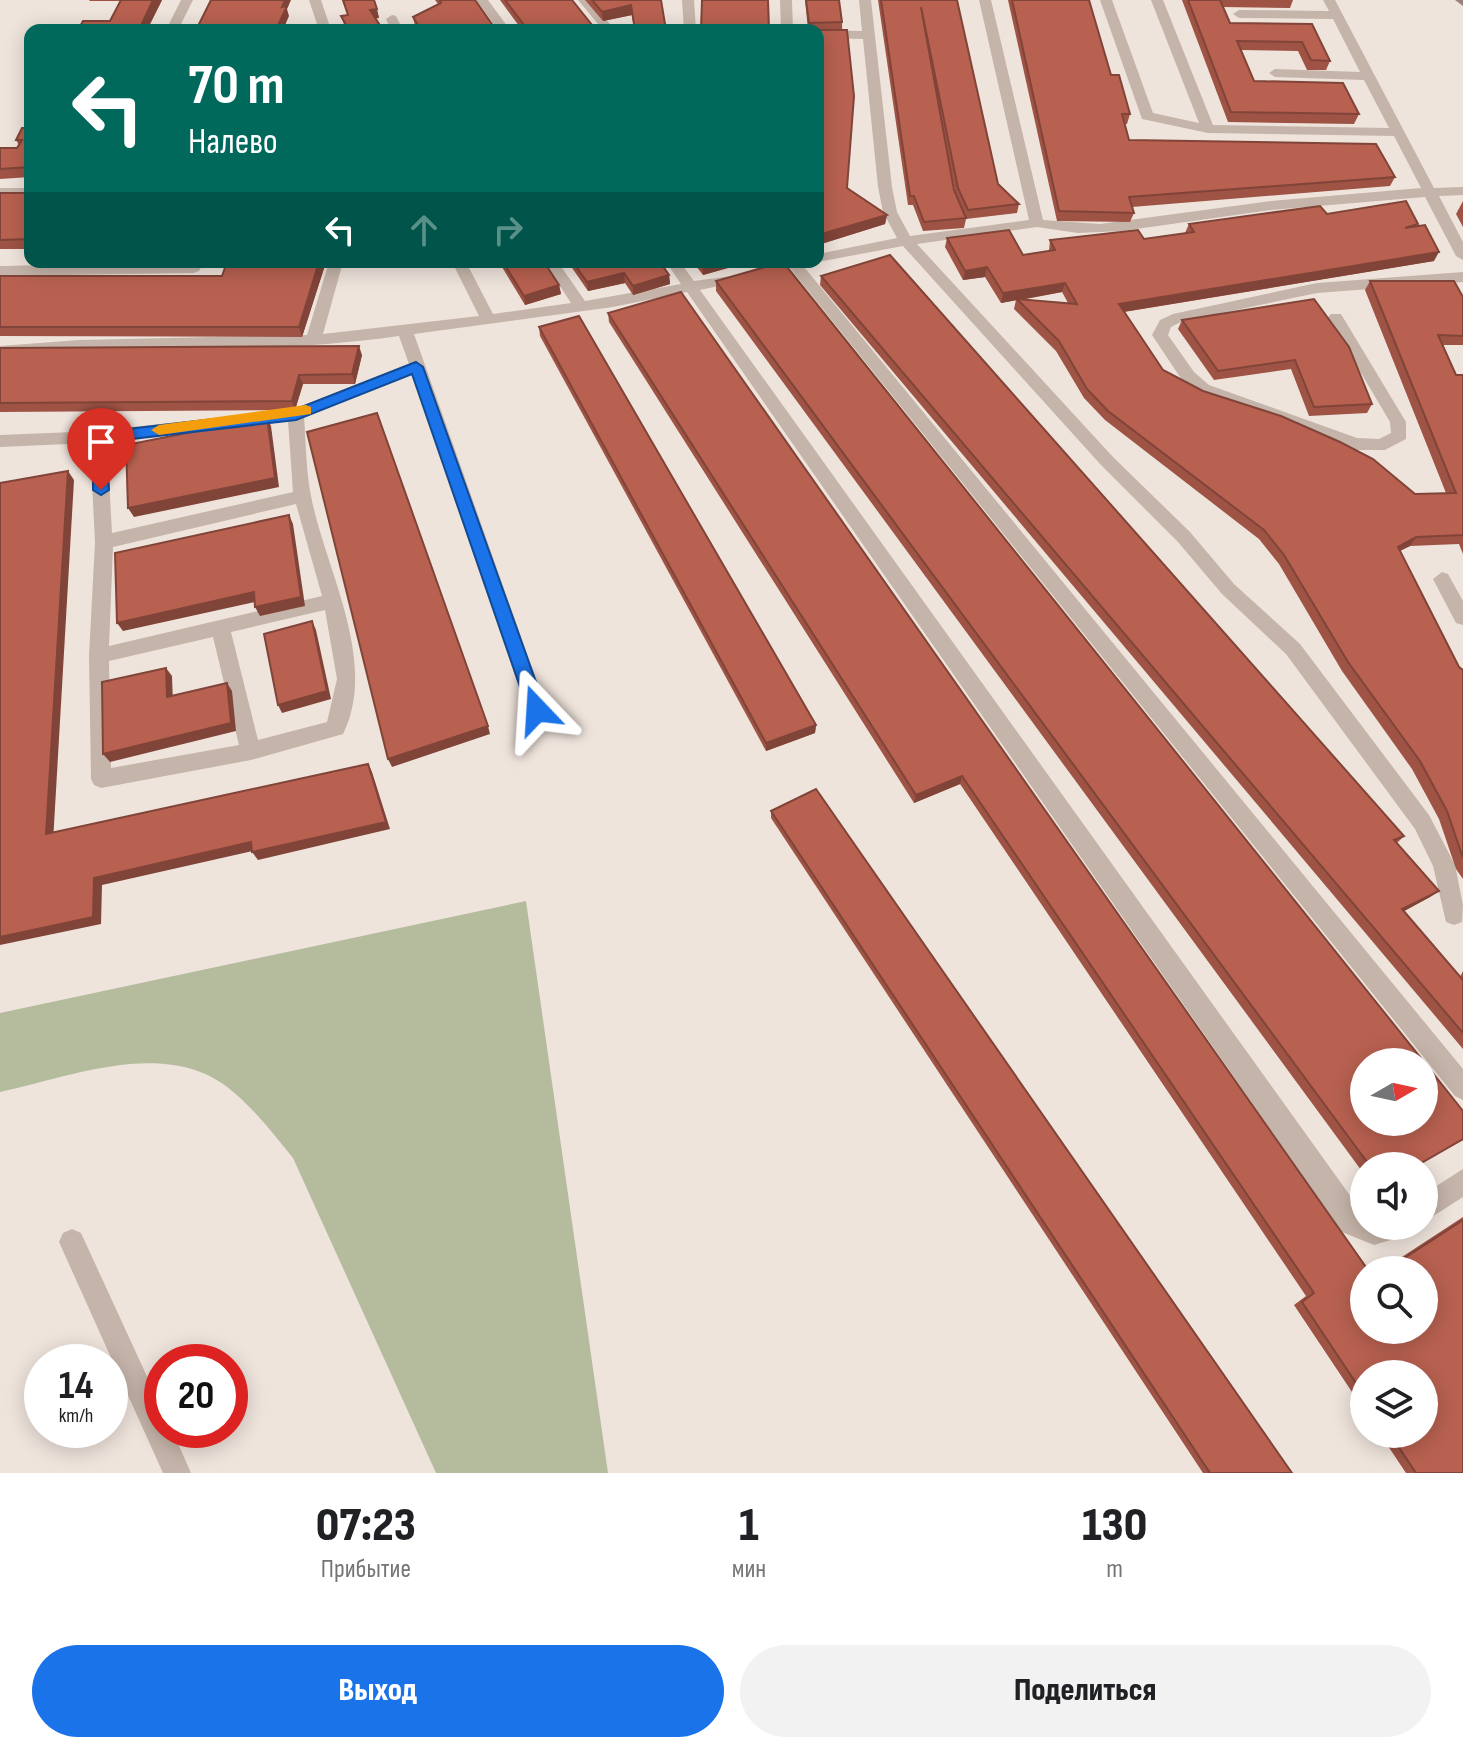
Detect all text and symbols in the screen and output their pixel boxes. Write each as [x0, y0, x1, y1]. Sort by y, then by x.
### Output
text: 70 m [188, 53, 285, 120]
icon: left [56, 56, 160, 160]
text: Налево [188, 121, 278, 164]
icon: left [318, 208, 362, 252]
icon: ahead [402, 208, 446, 252]
icon: right [486, 208, 530, 252]
pin [67, 408, 135, 490]
icon: arrive [79, 420, 123, 464]
position arrow [495, 668, 579, 752]
north arrow [1350, 1048, 1438, 1136]
map controls [1350, 1048, 1438, 1448]
button: sound [1350, 1152, 1438, 1240]
button: search [1350, 1256, 1438, 1344]
speed limit sign: 20 [144, 1344, 248, 1448]
button: layers [1350, 1360, 1438, 1448]
text: 14 [59, 1362, 93, 1410]
text: km/h [59, 1404, 93, 1428]
text: 07:23 [316, 1497, 416, 1554]
text: 1 [739, 1497, 759, 1554]
text: 130 [1082, 1497, 1147, 1554]
text: Прибытие [321, 1554, 411, 1585]
text: мин [732, 1554, 766, 1585]
text: m [1106, 1554, 1123, 1585]
button: Выход [32, 1645, 724, 1737]
button: Поделиться [740, 1645, 1431, 1737]

